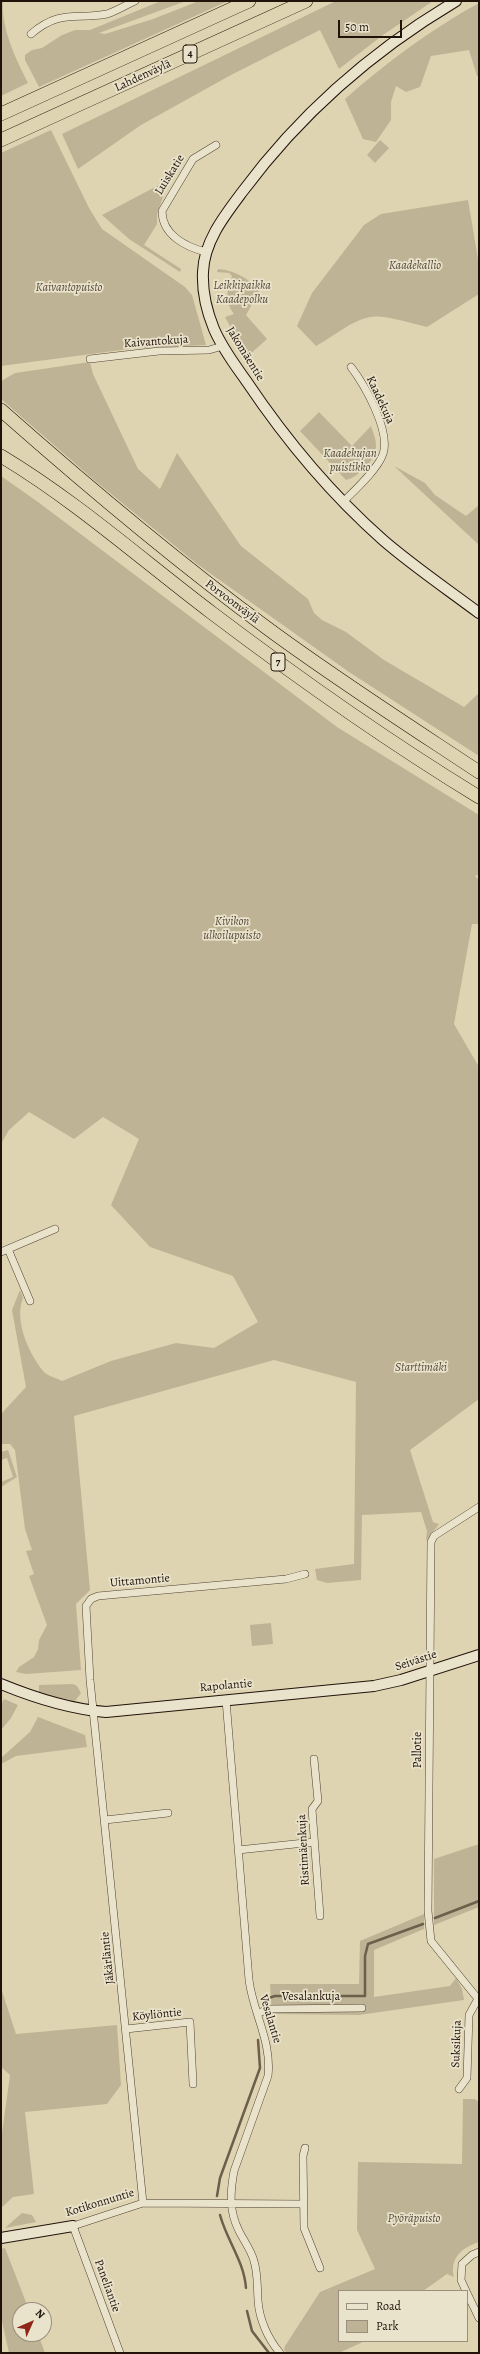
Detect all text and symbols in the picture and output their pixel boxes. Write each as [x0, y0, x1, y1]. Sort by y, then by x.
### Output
scale bar [340, 12, 404, 38]
text: 50 m [345, 19, 369, 35]
road number: 4 [183, 45, 197, 63]
street label: Lahdenväylä [112, 57, 174, 95]
street label: Luiskatie [152, 152, 188, 198]
park label: Kaadekallio [389, 259, 441, 273]
park label: Leikkipaikka Kaadepolku [213, 279, 271, 307]
park label: Kaivantopuisto [36, 281, 102, 295]
street label: Jakomäentie [223, 324, 267, 384]
street label: Kaivantokuja [123, 333, 189, 351]
street label: Kaadekuja [363, 374, 397, 426]
park label: Kaadekujan puistikko [323, 447, 377, 475]
street label: Porvoonväylä [202, 577, 262, 627]
road number: 7 [271, 653, 285, 671]
park label: Kivikon ulkoilupuisto [203, 915, 261, 943]
park label: Starttimäki [395, 1361, 447, 1375]
street label: Uittamontie [109, 1571, 171, 1591]
street label: Seivästie [393, 1647, 439, 1675]
street label: Rapolantie [199, 1677, 253, 1695]
street label: Pallotie [411, 1732, 425, 1768]
street label: Ristimäenkuja [295, 1814, 313, 1886]
street label: Jäkärläntie [98, 1931, 118, 1985]
street label: Vesalankuja [282, 1990, 340, 2004]
street label: Vesalantie [256, 1993, 284, 2045]
street label: Köyliöntie [131, 2005, 183, 2025]
street label: Suksikuja [449, 2020, 465, 2068]
street label: Kotikonnuntie [64, 2186, 136, 2220]
park label: Pyöräpuisto [388, 2212, 440, 2226]
street label: Paneliantie [91, 2258, 123, 2314]
legend [338, 2290, 468, 2342]
text: Road [376, 2298, 401, 2314]
north arrow [12, 2302, 52, 2342]
text: N [32, 2306, 48, 2322]
text: Park [376, 2318, 399, 2334]

